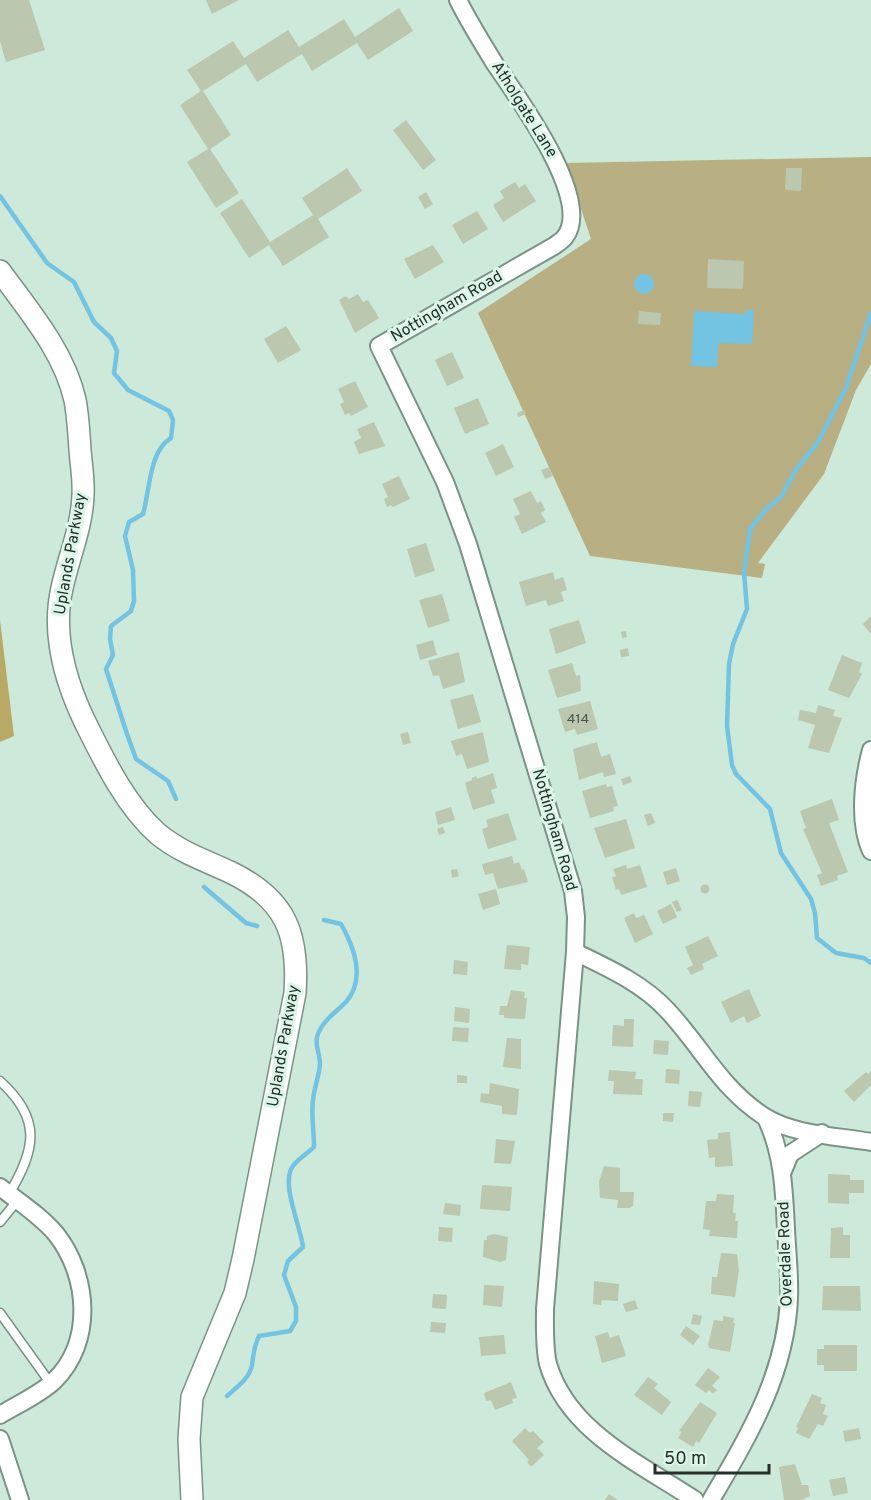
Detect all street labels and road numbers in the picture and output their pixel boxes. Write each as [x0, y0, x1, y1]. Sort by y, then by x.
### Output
street label: Atholgate Lane [486, 58, 562, 162]
street label: Nottingham Road [387, 267, 507, 347]
street label: Uplands Parkway [50, 492, 92, 616]
street label: Nottingham Road [527, 767, 581, 893]
street label: Uplands Parkway [263, 984, 305, 1108]
street label: Overdale Road [774, 1201, 798, 1307]

